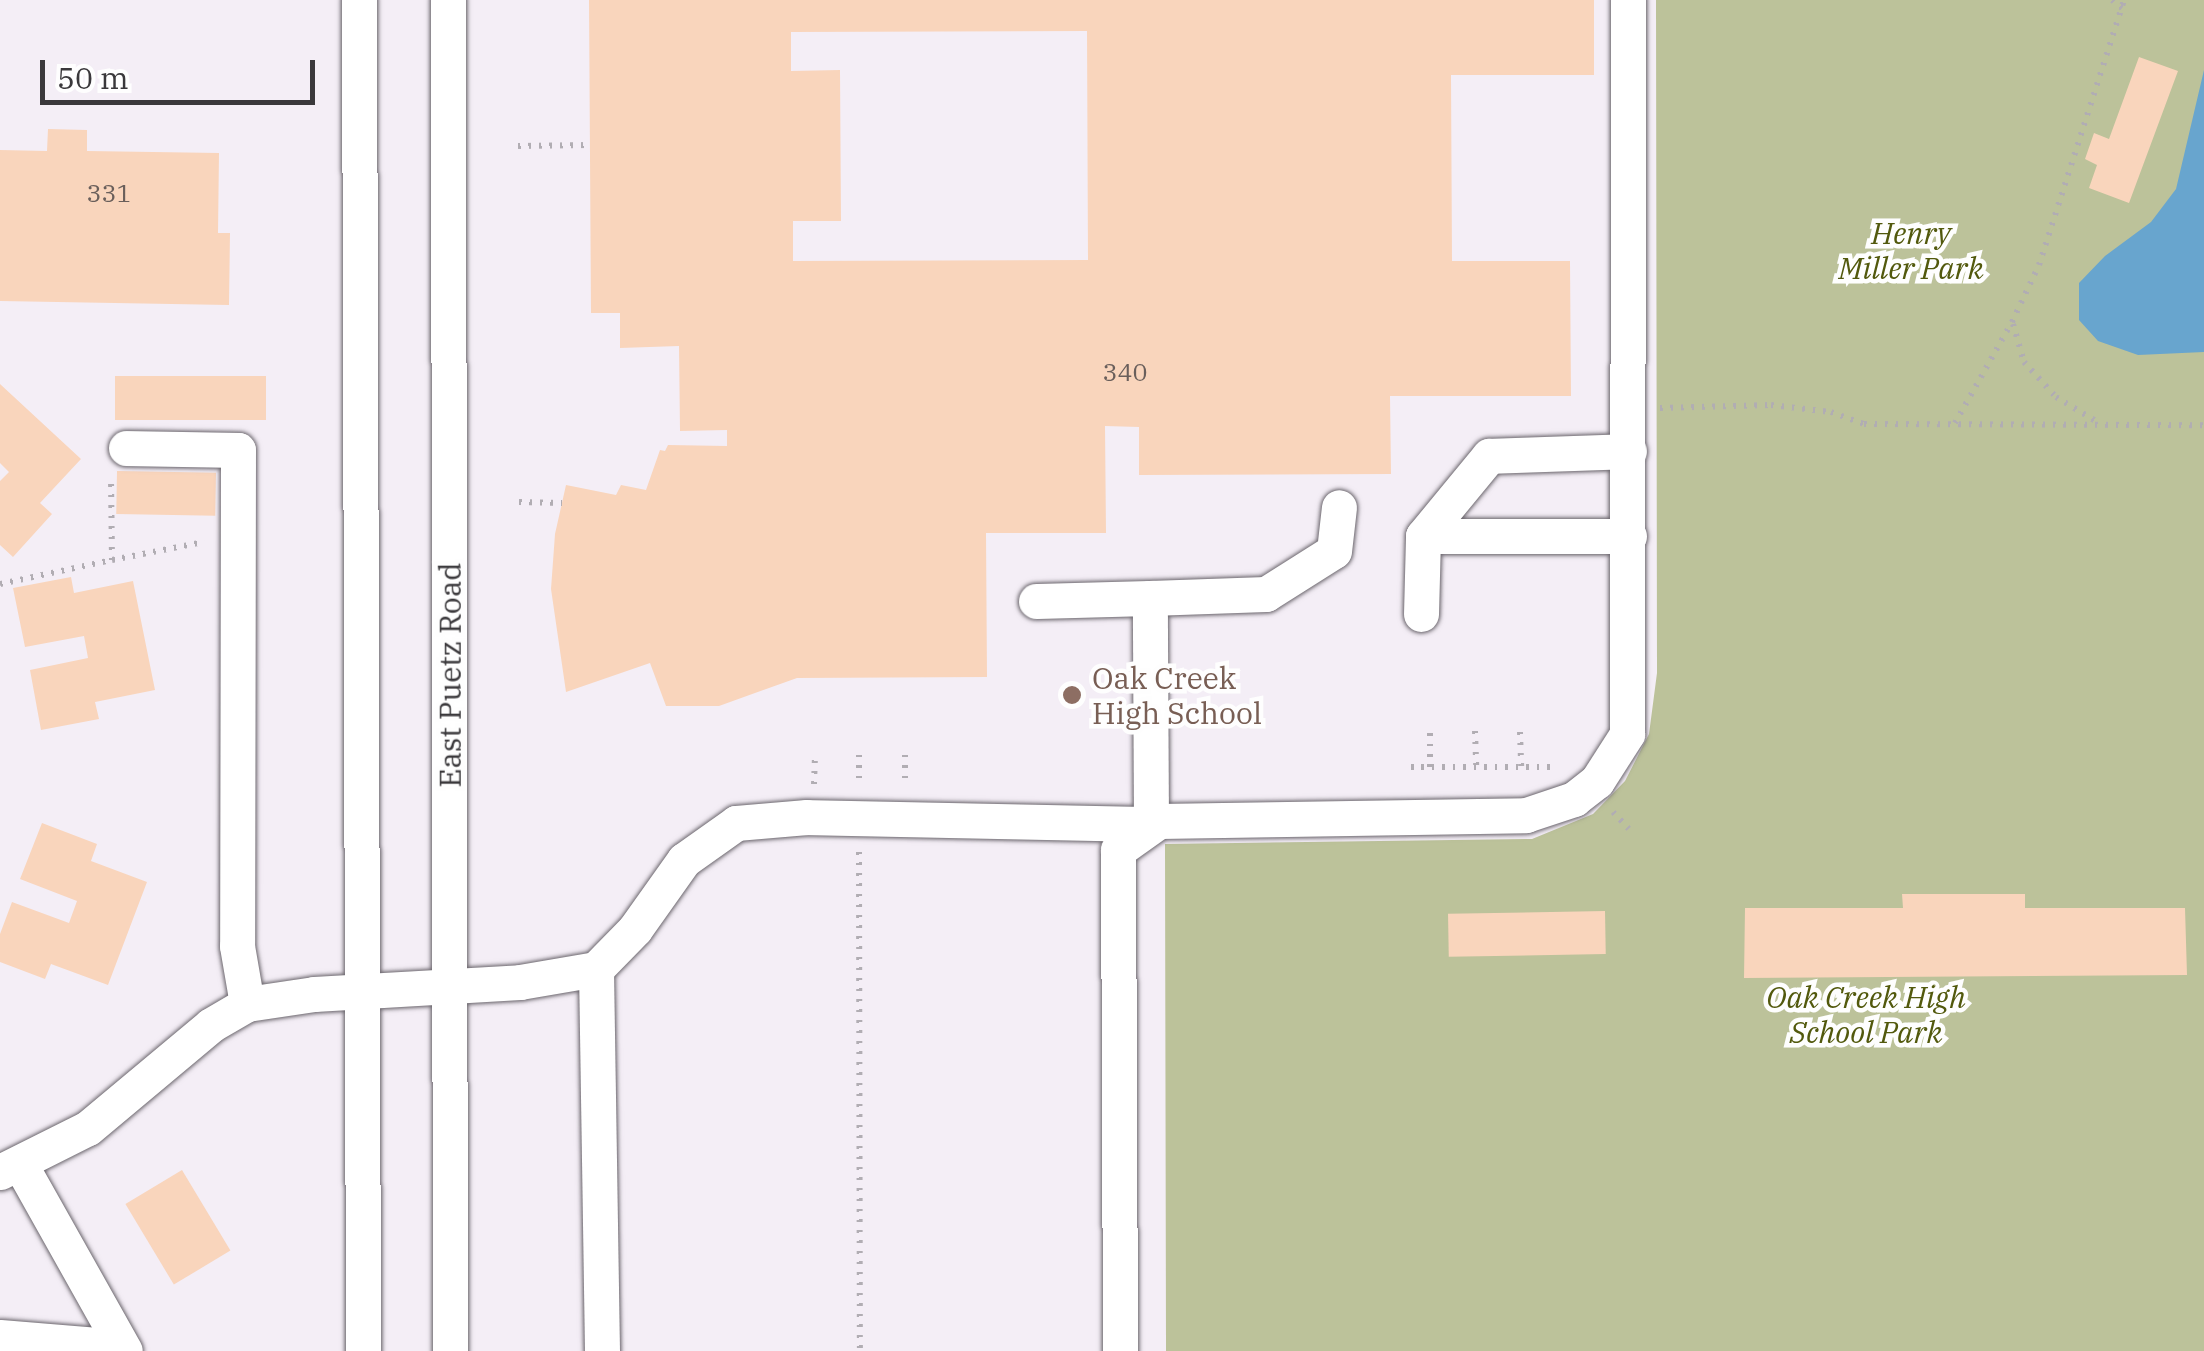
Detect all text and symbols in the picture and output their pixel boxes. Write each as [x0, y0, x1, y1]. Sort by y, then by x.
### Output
scale bar [45, 40, 320, 102]
text: 50 m [57, 58, 129, 97]
house number: 331 [87, 178, 131, 208]
park label: Henry Miller Park [1838, 215, 1984, 286]
house number: 340 [1103, 357, 1147, 387]
street label: East Puetz Road [432, 562, 468, 788]
place label: Oak Creek High School [1092, 660, 1262, 730]
marker: Oak Creek High School [1061, 684, 1083, 706]
park label: Oak Creek High School Park [1766, 979, 1966, 1050]

